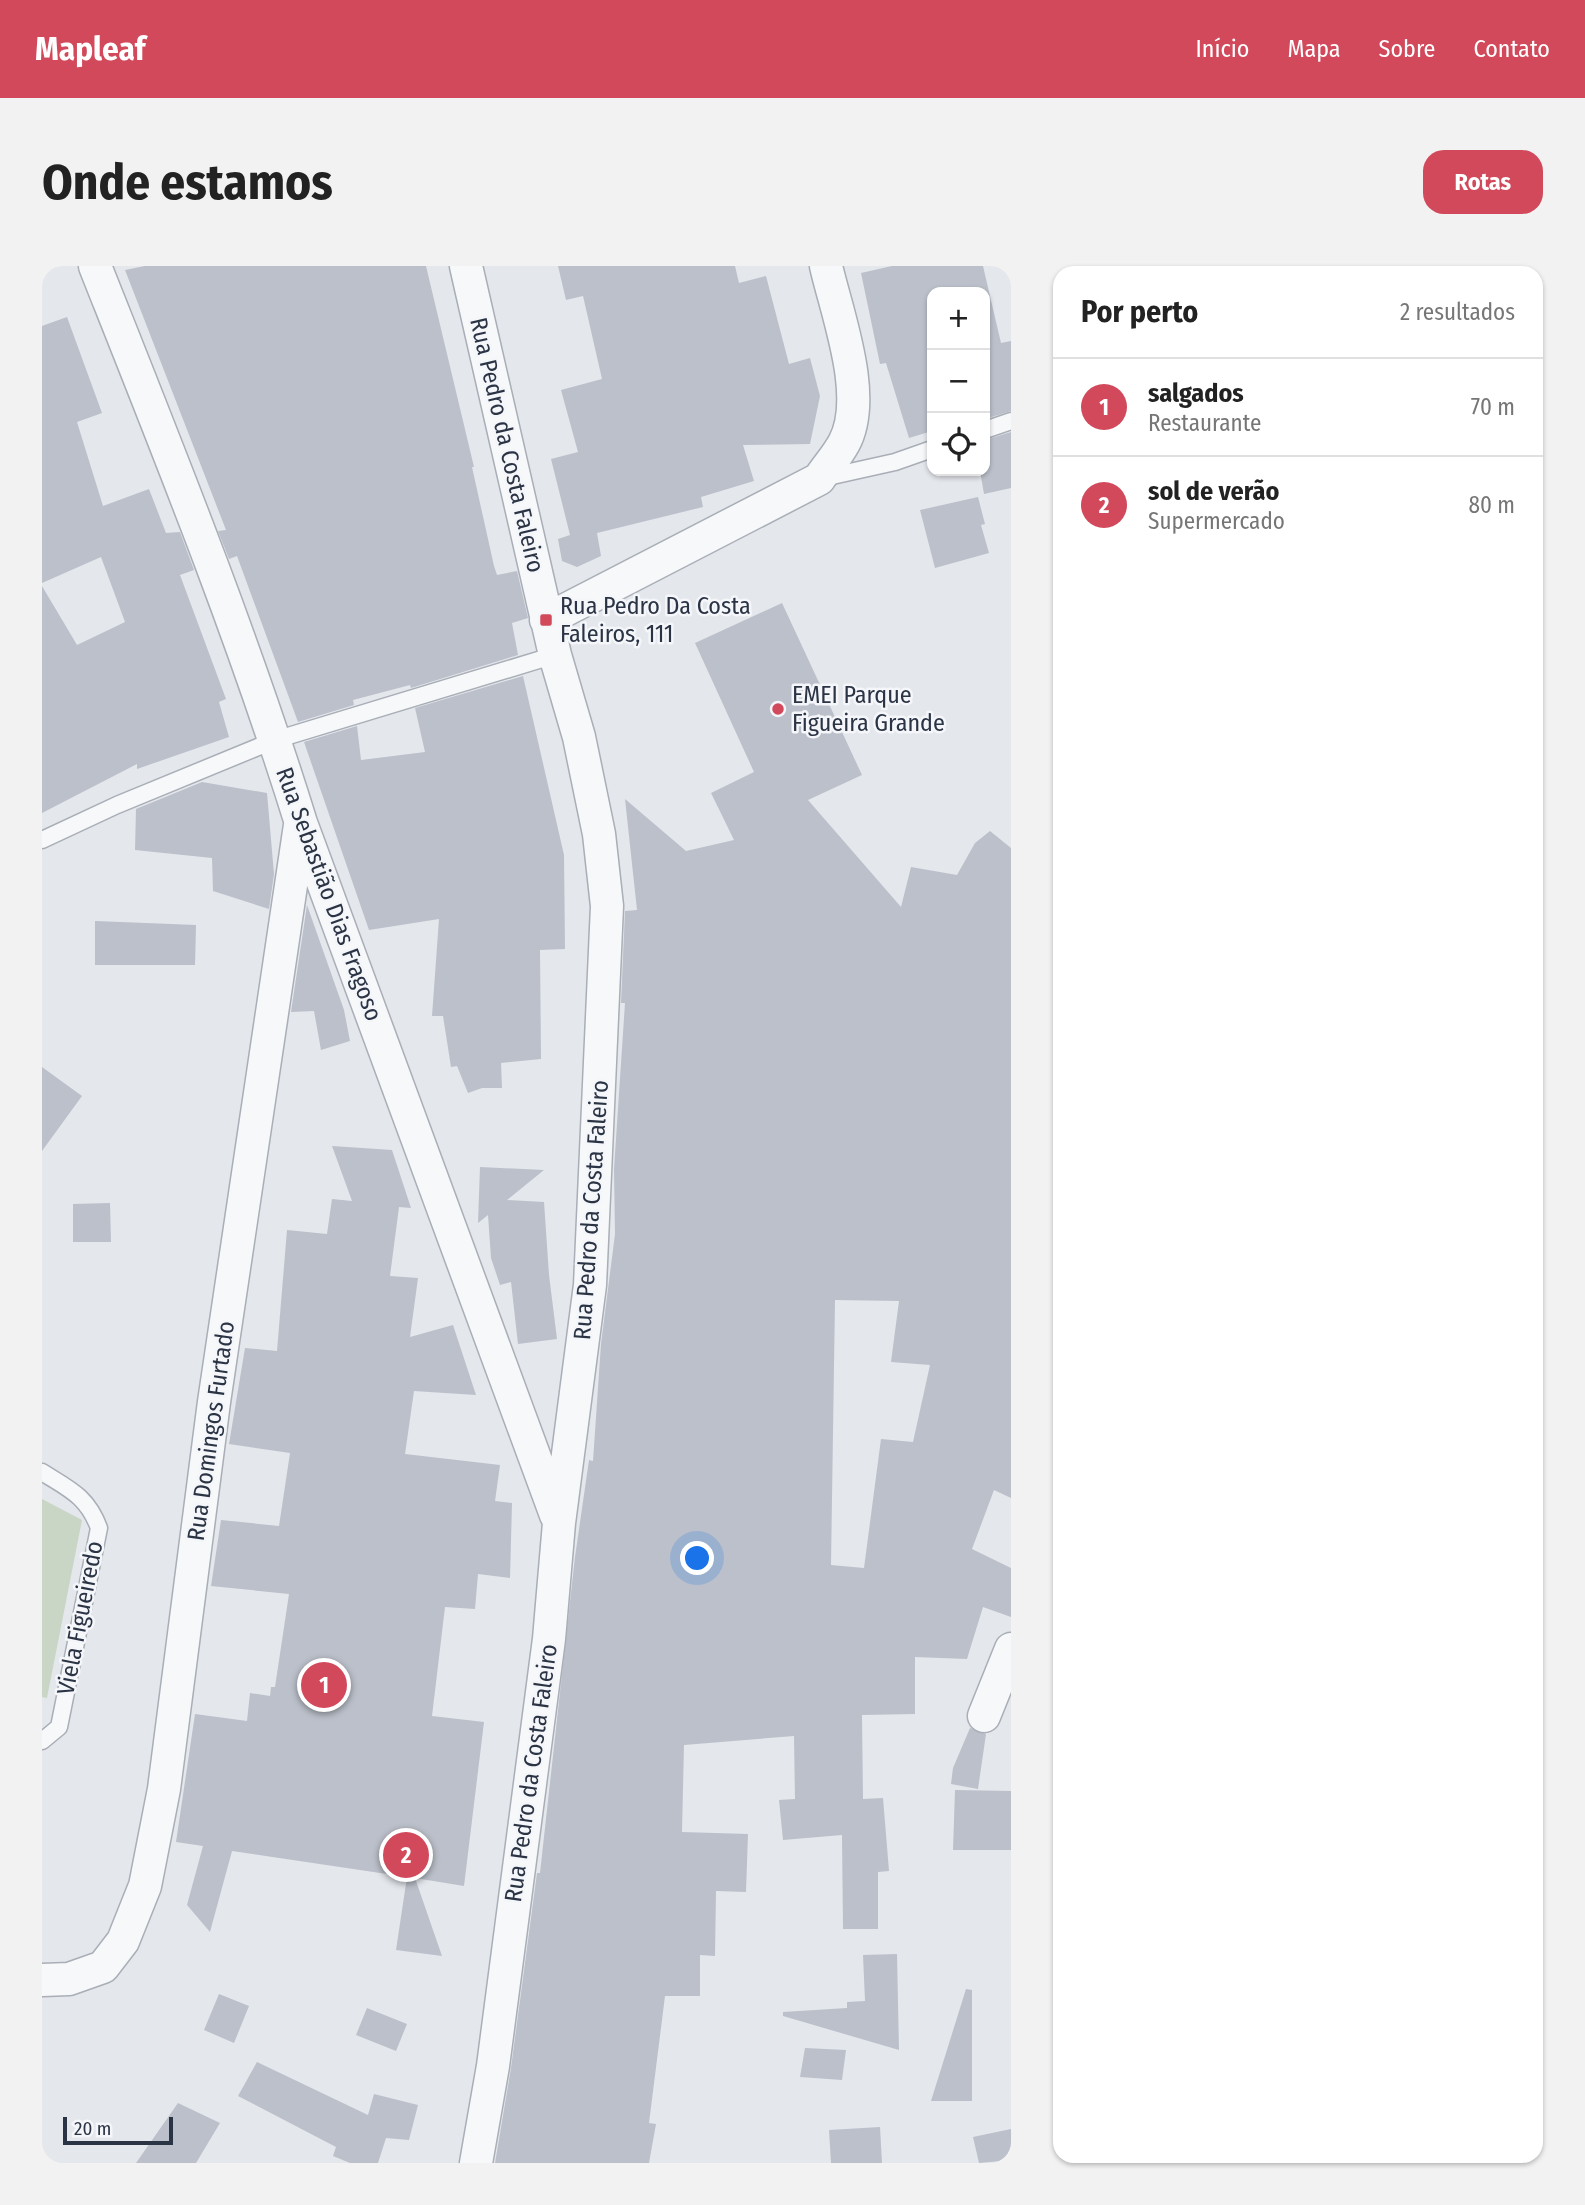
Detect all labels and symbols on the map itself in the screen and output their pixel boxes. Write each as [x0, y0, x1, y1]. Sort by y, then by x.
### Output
street label: Rua Pedro da Costa Faleiro [464, 315, 550, 575]
place label: Rua Pedro Da Costa Faleiros, 111 [560, 592, 751, 648]
marker: Rua Pedro Da Costa Faleiros, 111 [538, 612, 554, 628]
place label: EMEI Parque Figueira Grande [792, 681, 945, 737]
marker: EMEI Parque Figueira Grande [770, 701, 786, 717]
street label: Rua Sebastião Dias Fragoso [270, 763, 388, 1025]
street label: Rua Pedro da Costa Faleiro [568, 1079, 614, 1341]
street label: Rua Domingos Furtado [182, 1319, 240, 1543]
street label: Viela Figueiredo [51, 1539, 109, 1697]
your location [680, 1541, 714, 1575]
street label: Rua Pedro da Costa Faleiro [499, 1642, 563, 1904]
pin: 1 [301, 1659, 347, 1711]
pin: 2 [383, 1829, 429, 1881]
scale bar [63, 2114, 173, 2146]

